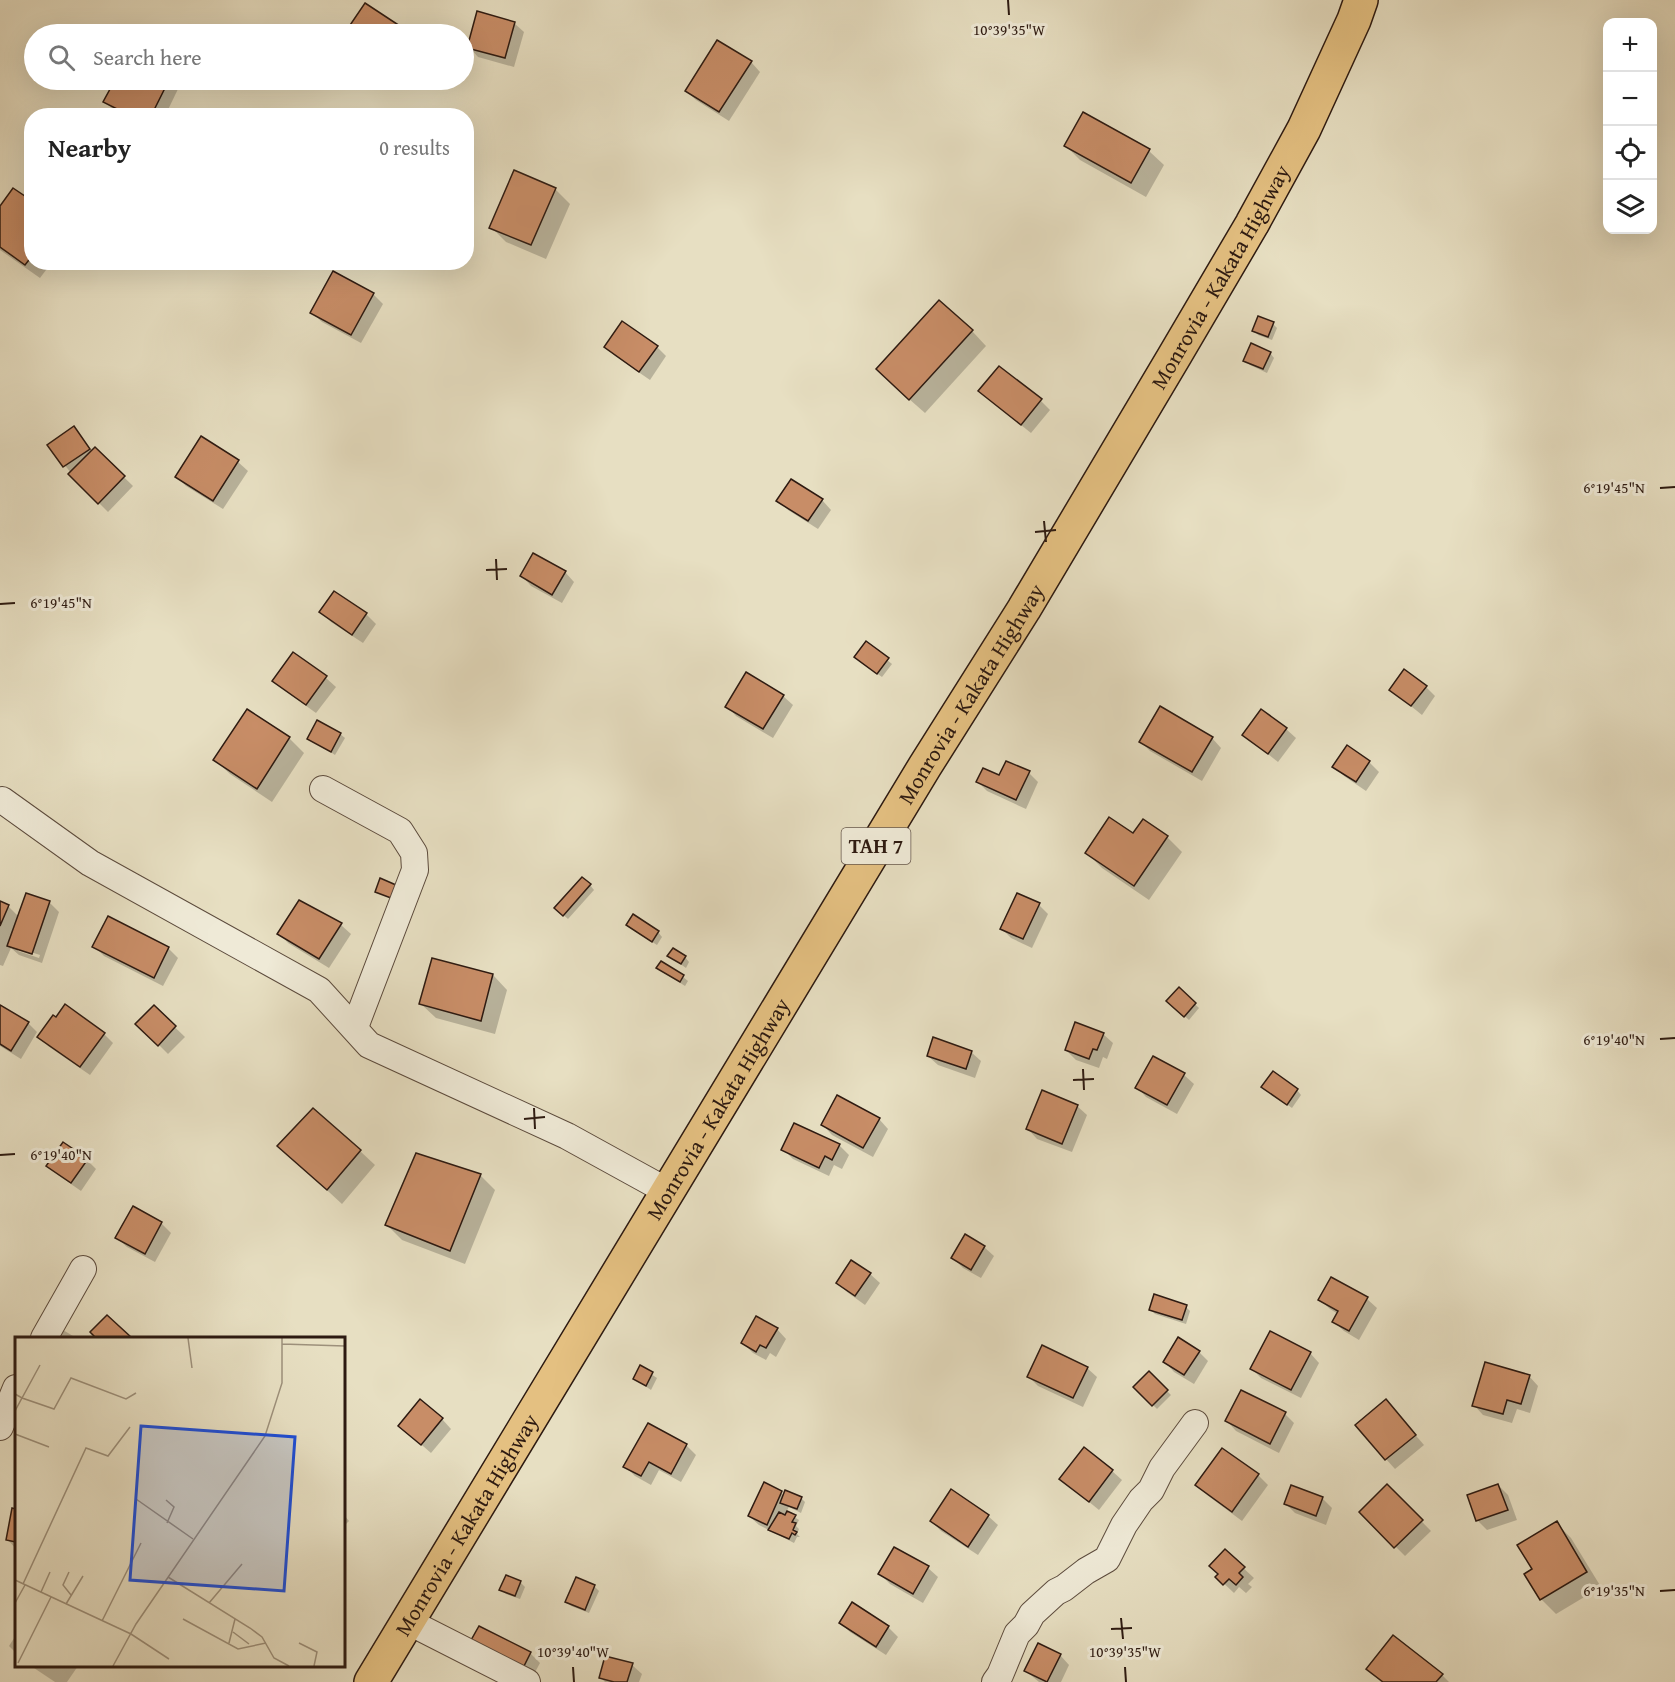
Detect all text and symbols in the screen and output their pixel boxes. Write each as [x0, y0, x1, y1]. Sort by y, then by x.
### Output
map controls [1603, 18, 1657, 234]
button: + [1603, 18, 1657, 72]
text: 10°39'35"W [973, 19, 1045, 40]
search box [24, 24, 474, 90]
icon: search [45, 41, 78, 74]
text: Search here [93, 41, 202, 73]
button: − [1603, 72, 1657, 126]
button: locate [1603, 126, 1657, 180]
text: Nearby [48, 128, 131, 167]
text: 0 results [379, 133, 450, 162]
street label: Monrovia - Kakata Highway [1142, 159, 1298, 395]
button: layers [1603, 180, 1657, 234]
text: 6°19'45"N [1583, 477, 1645, 498]
street label: Monrovia - Kakata Highway [890, 577, 1052, 810]
text: 6°19'45"N [30, 592, 92, 613]
road number: TAH 7 [842, 828, 910, 864]
street label: Monrovia - Kakata Highway [638, 991, 797, 1226]
text: 6°19'40"N [1583, 1029, 1645, 1050]
text: 6°19'40"N [30, 1144, 92, 1165]
inset map [15, 1337, 345, 1667]
street label: Monrovia - Kakata Highway [387, 1407, 546, 1642]
text: 6°19'35"N [1583, 1580, 1645, 1601]
text: 10°39'40"W [537, 1641, 609, 1662]
text: 10°39'35"W [1089, 1641, 1161, 1662]

